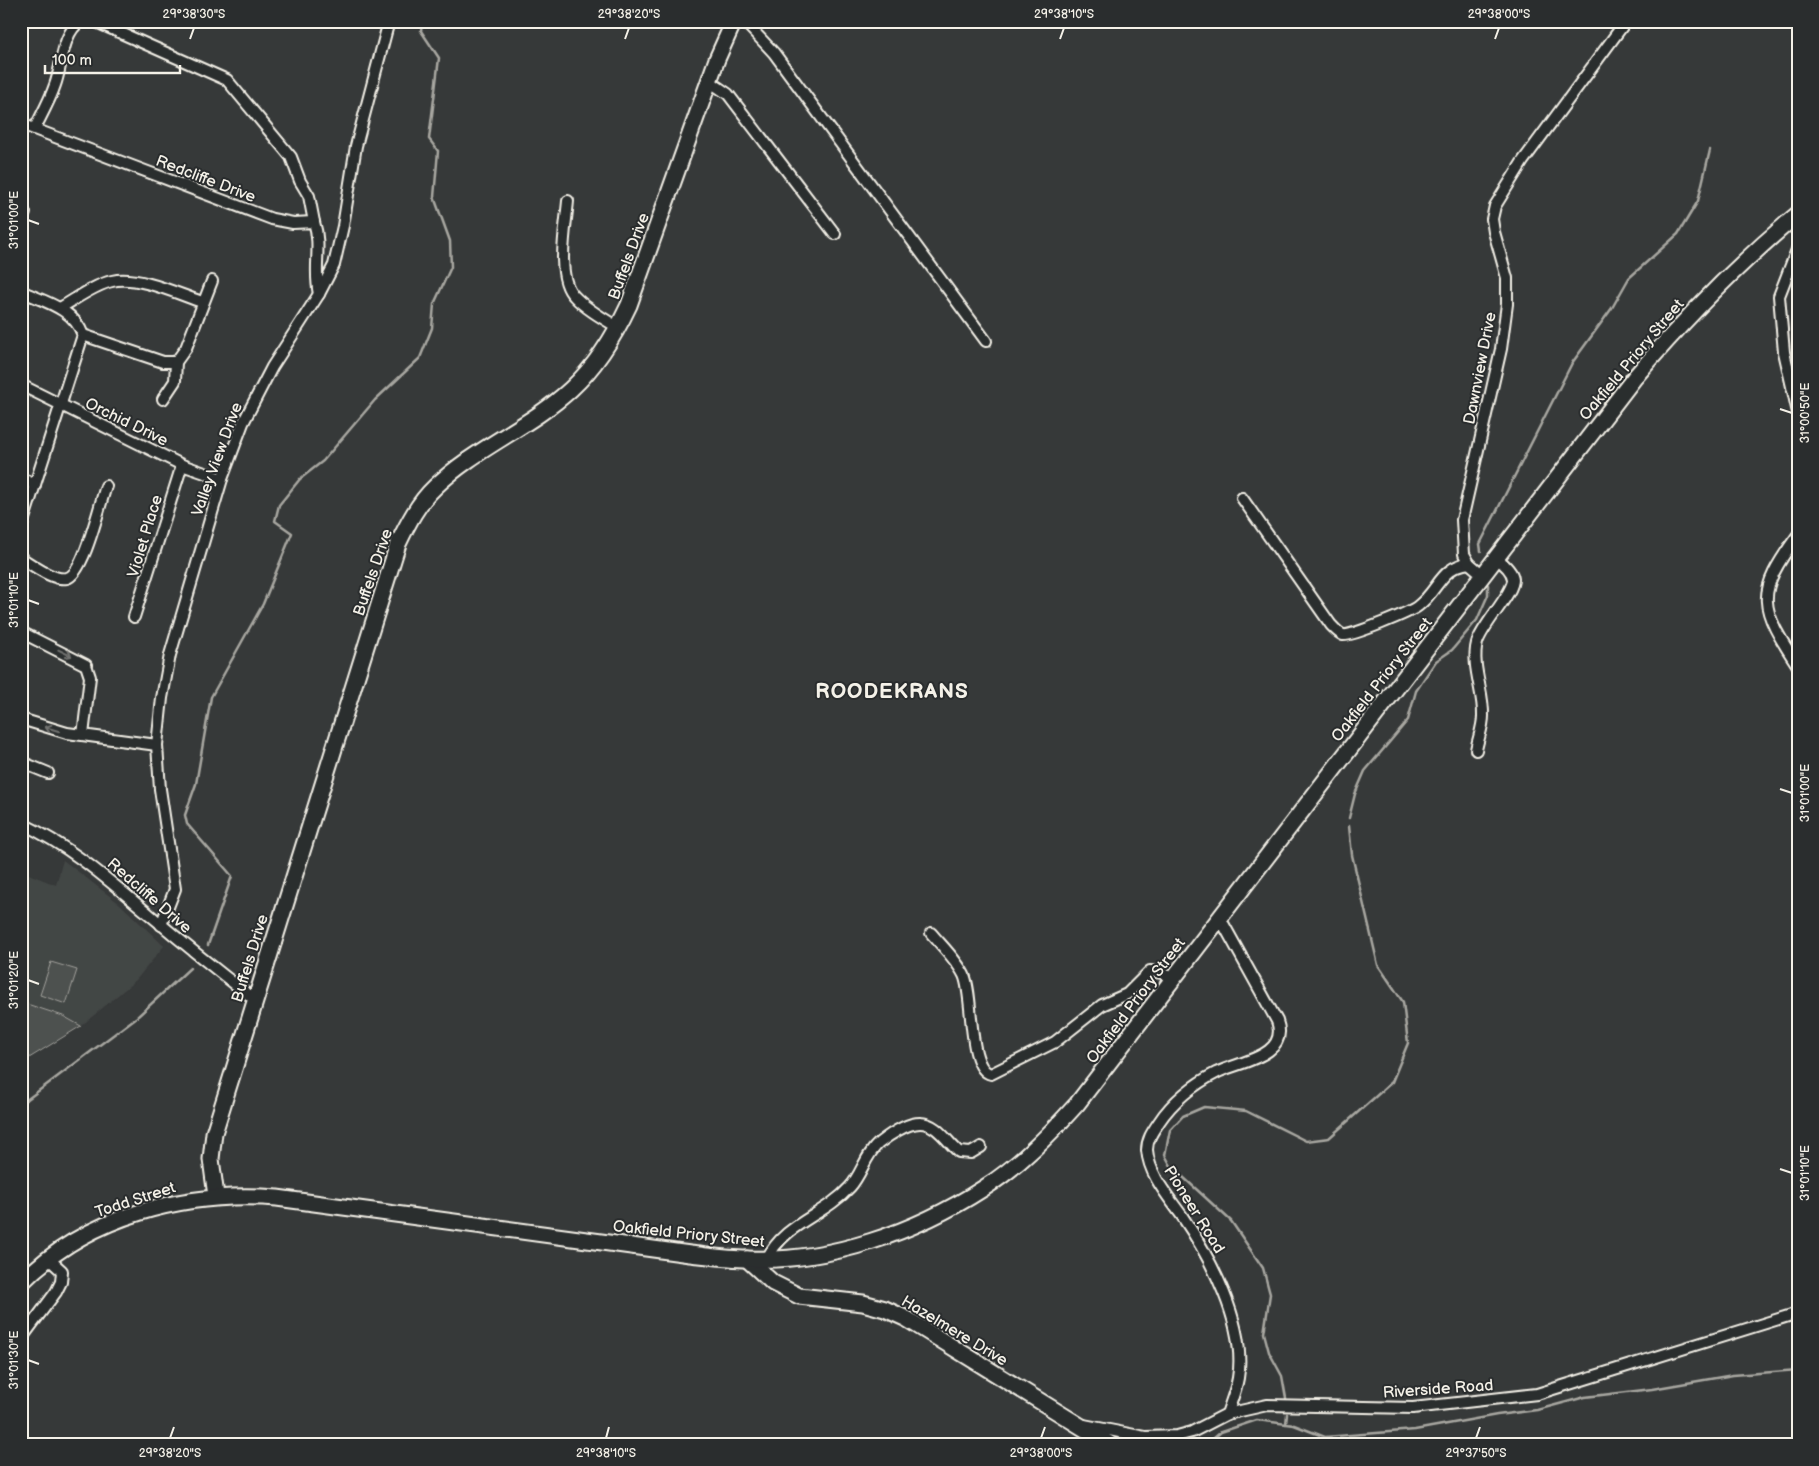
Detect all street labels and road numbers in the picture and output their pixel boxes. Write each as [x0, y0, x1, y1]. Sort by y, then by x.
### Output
street label: Redcliffe Drive [153, 152, 259, 207]
street label: Buffels Drive [605, 210, 654, 302]
street label: Oakfield Priory Street [1576, 295, 1688, 424]
street label: Dawnview Drive [1460, 310, 1501, 426]
street label: Orchid Drive [82, 394, 171, 451]
street label: Valley View Drive [188, 399, 247, 519]
street label: Violet Place [124, 492, 167, 580]
street label: Buffels Drive [350, 526, 397, 619]
street label: Oakfield Priory Street [1328, 614, 1437, 746]
street label: Redcliffe Drive [103, 854, 195, 938]
street label: Buffels Drive [228, 912, 273, 1005]
street label: Oakfield Priory Street [1083, 934, 1190, 1067]
street label: Pioneer Road [1159, 1162, 1228, 1257]
street label: Todd Street [93, 1178, 178, 1222]
street label: Oakfield Priory Street [612, 1217, 766, 1252]
street label: Hazelmere Drive [898, 1292, 1011, 1371]
street label: Riverside Road [1382, 1376, 1494, 1403]

